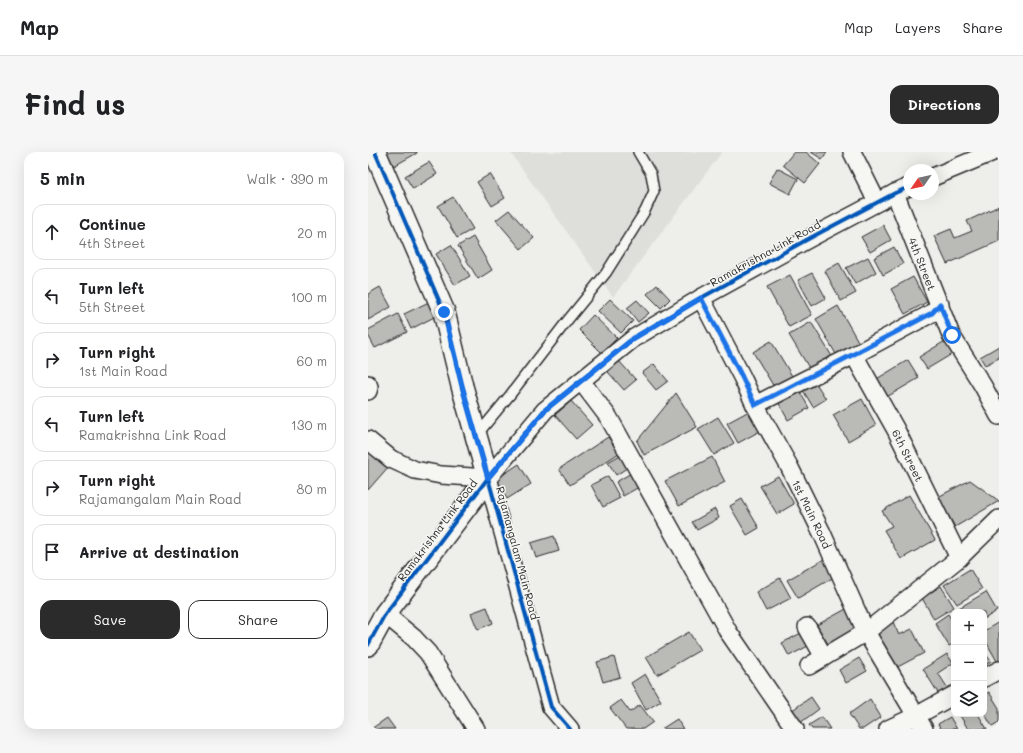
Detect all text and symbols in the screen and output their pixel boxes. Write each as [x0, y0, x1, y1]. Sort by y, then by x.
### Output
text: Map [20, 15, 59, 40]
text: Map [844, 18, 873, 37]
text: Layers [895, 18, 941, 37]
text: Share [963, 18, 1003, 37]
button: Directions [890, 85, 999, 124]
text: Find us [24, 86, 125, 122]
north arrow [903, 164, 939, 200]
text: 5 min [40, 167, 85, 189]
text: Walk · 390 m [246, 170, 328, 187]
text: Continue [79, 214, 146, 234]
street label: Ramakrishna Link Road [707, 216, 823, 290]
icon: ahead [41, 221, 63, 243]
text: 20 m [297, 224, 327, 241]
text: 4th Street [79, 234, 145, 251]
street label: 4th Street [906, 235, 940, 293]
text: Turn left [79, 278, 144, 298]
icon: left [41, 285, 63, 307]
text: 100 m [291, 288, 327, 305]
text: 5th Street [79, 298, 145, 315]
route end [435, 303, 453, 321]
route start [943, 326, 961, 344]
text: Turn right [79, 342, 156, 362]
icon: right [41, 349, 63, 371]
text: 60 m [297, 352, 327, 369]
text: 1st Main Road [79, 362, 167, 379]
text: Turn left [79, 406, 144, 426]
icon: left [41, 413, 63, 435]
text: 130 m [291, 416, 327, 433]
text: Ramakrishna Link Road [79, 426, 226, 443]
street label: 6th Street [889, 427, 928, 484]
text: Turn right [79, 470, 156, 490]
street label: Ramakrishna Link Road [394, 476, 480, 584]
icon: right [41, 477, 63, 499]
street label: 1st Main Road [789, 477, 835, 551]
text: 80 m [297, 480, 327, 497]
street label: Rajamangalam Main Road [493, 485, 543, 621]
text: Rajamangalam Main Road [79, 490, 241, 507]
icon: arrive [41, 541, 63, 563]
text: Arrive at destination [79, 542, 239, 562]
button: Save [40, 600, 180, 639]
button: Share [188, 600, 328, 639]
map controls [951, 609, 987, 717]
button: + [951, 609, 987, 645]
button: − [951, 645, 987, 681]
button: layers [951, 681, 987, 717]

